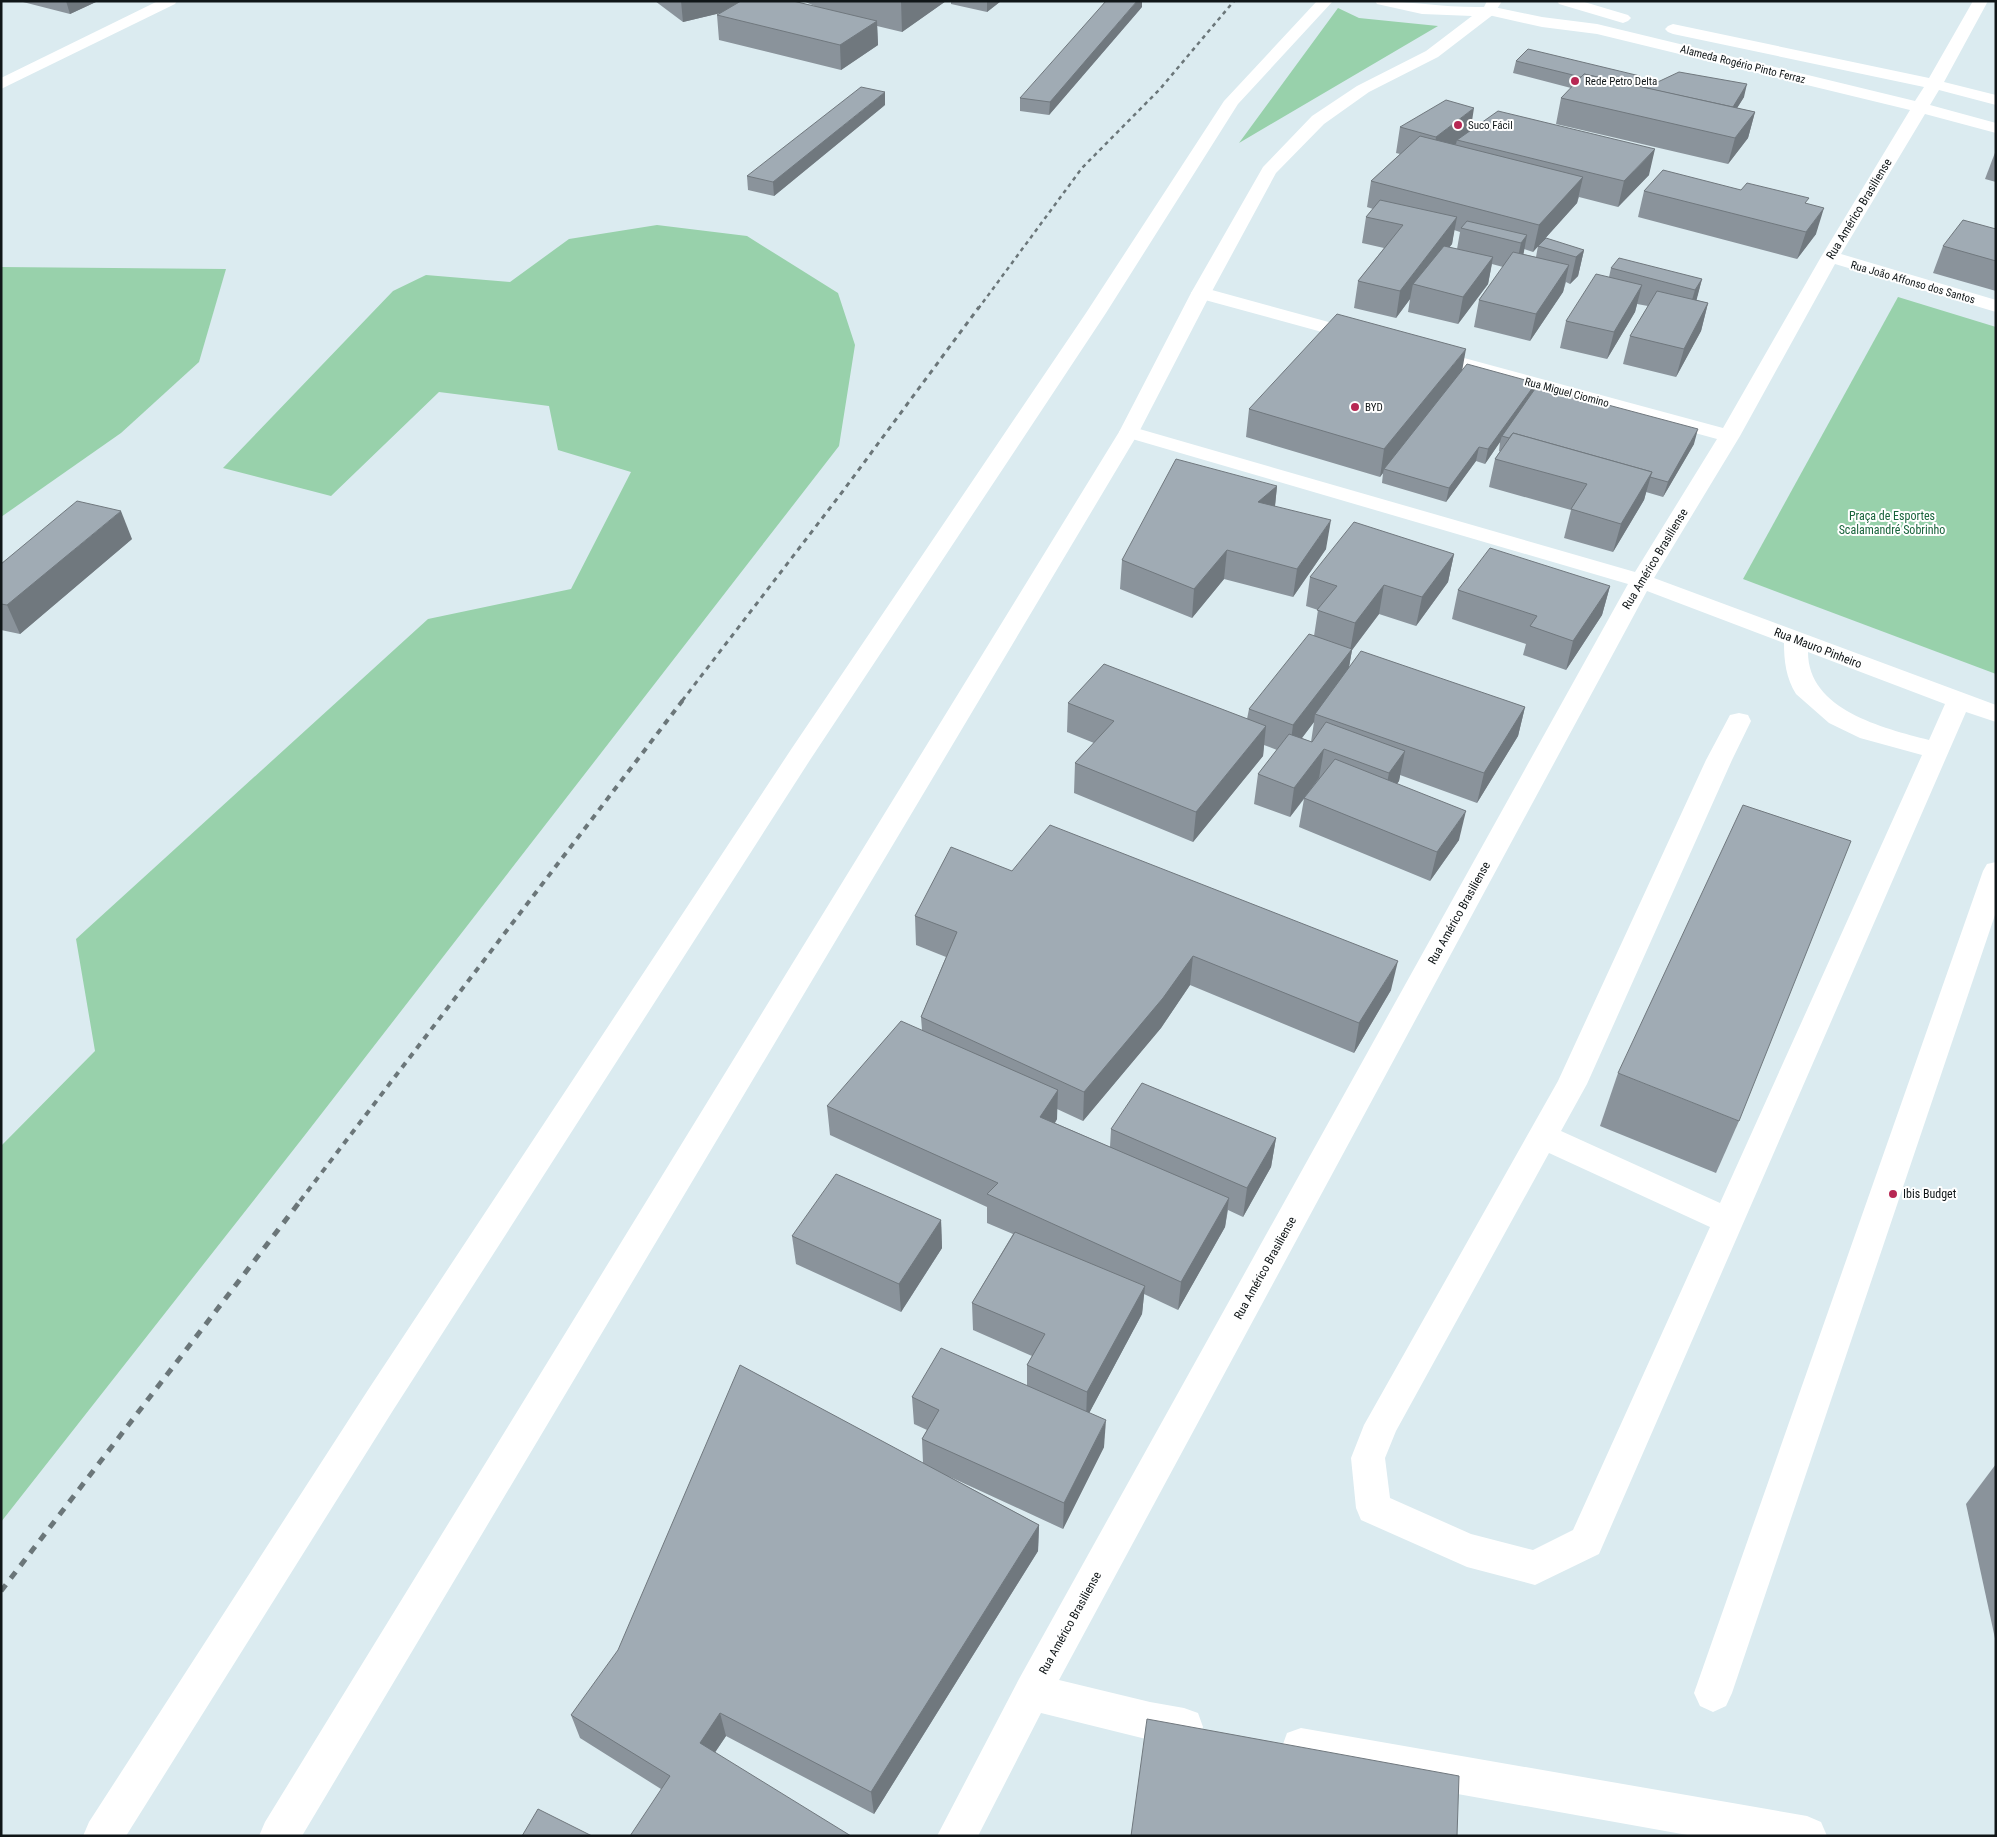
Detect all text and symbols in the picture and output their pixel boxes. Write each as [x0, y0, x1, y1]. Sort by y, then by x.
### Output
street label: Alameda Rogério Pinto Ferraz [1679, 43, 1807, 86]
marker: Rede Petro Delta [1569, 75, 1581, 87]
place label: Rede Petro Delta [1585, 75, 1657, 88]
marker: Suco Fácil [1452, 119, 1464, 131]
place label: Suco Fácil [1468, 119, 1513, 132]
street label: Rua Américo Brasiliense [1823, 156, 1895, 262]
street label: Rua João Affonso dos Santos [1849, 258, 1977, 306]
street label: Rua Miguel Ciomino [1523, 375, 1611, 410]
marker: BYD [1349, 401, 1361, 413]
place label: BYD [1365, 401, 1383, 414]
street label: Rua Américo Brasiliense [1619, 506, 1691, 612]
park label: Praça de Esportes Scalamandré Sobrinho [1839, 509, 1945, 537]
street label: Rua Mauro Pinheiro [1772, 625, 1864, 671]
street label: Rua Américo Brasiliense [1425, 859, 1493, 967]
place label: Ibis Budget [1903, 1187, 1957, 1201]
marker: Ibis Budget [1887, 1188, 1899, 1200]
street label: Rua Américo Brasiliense [1231, 1214, 1299, 1322]
street label: Rua Américo Brasiliense [1036, 1569, 1104, 1677]

